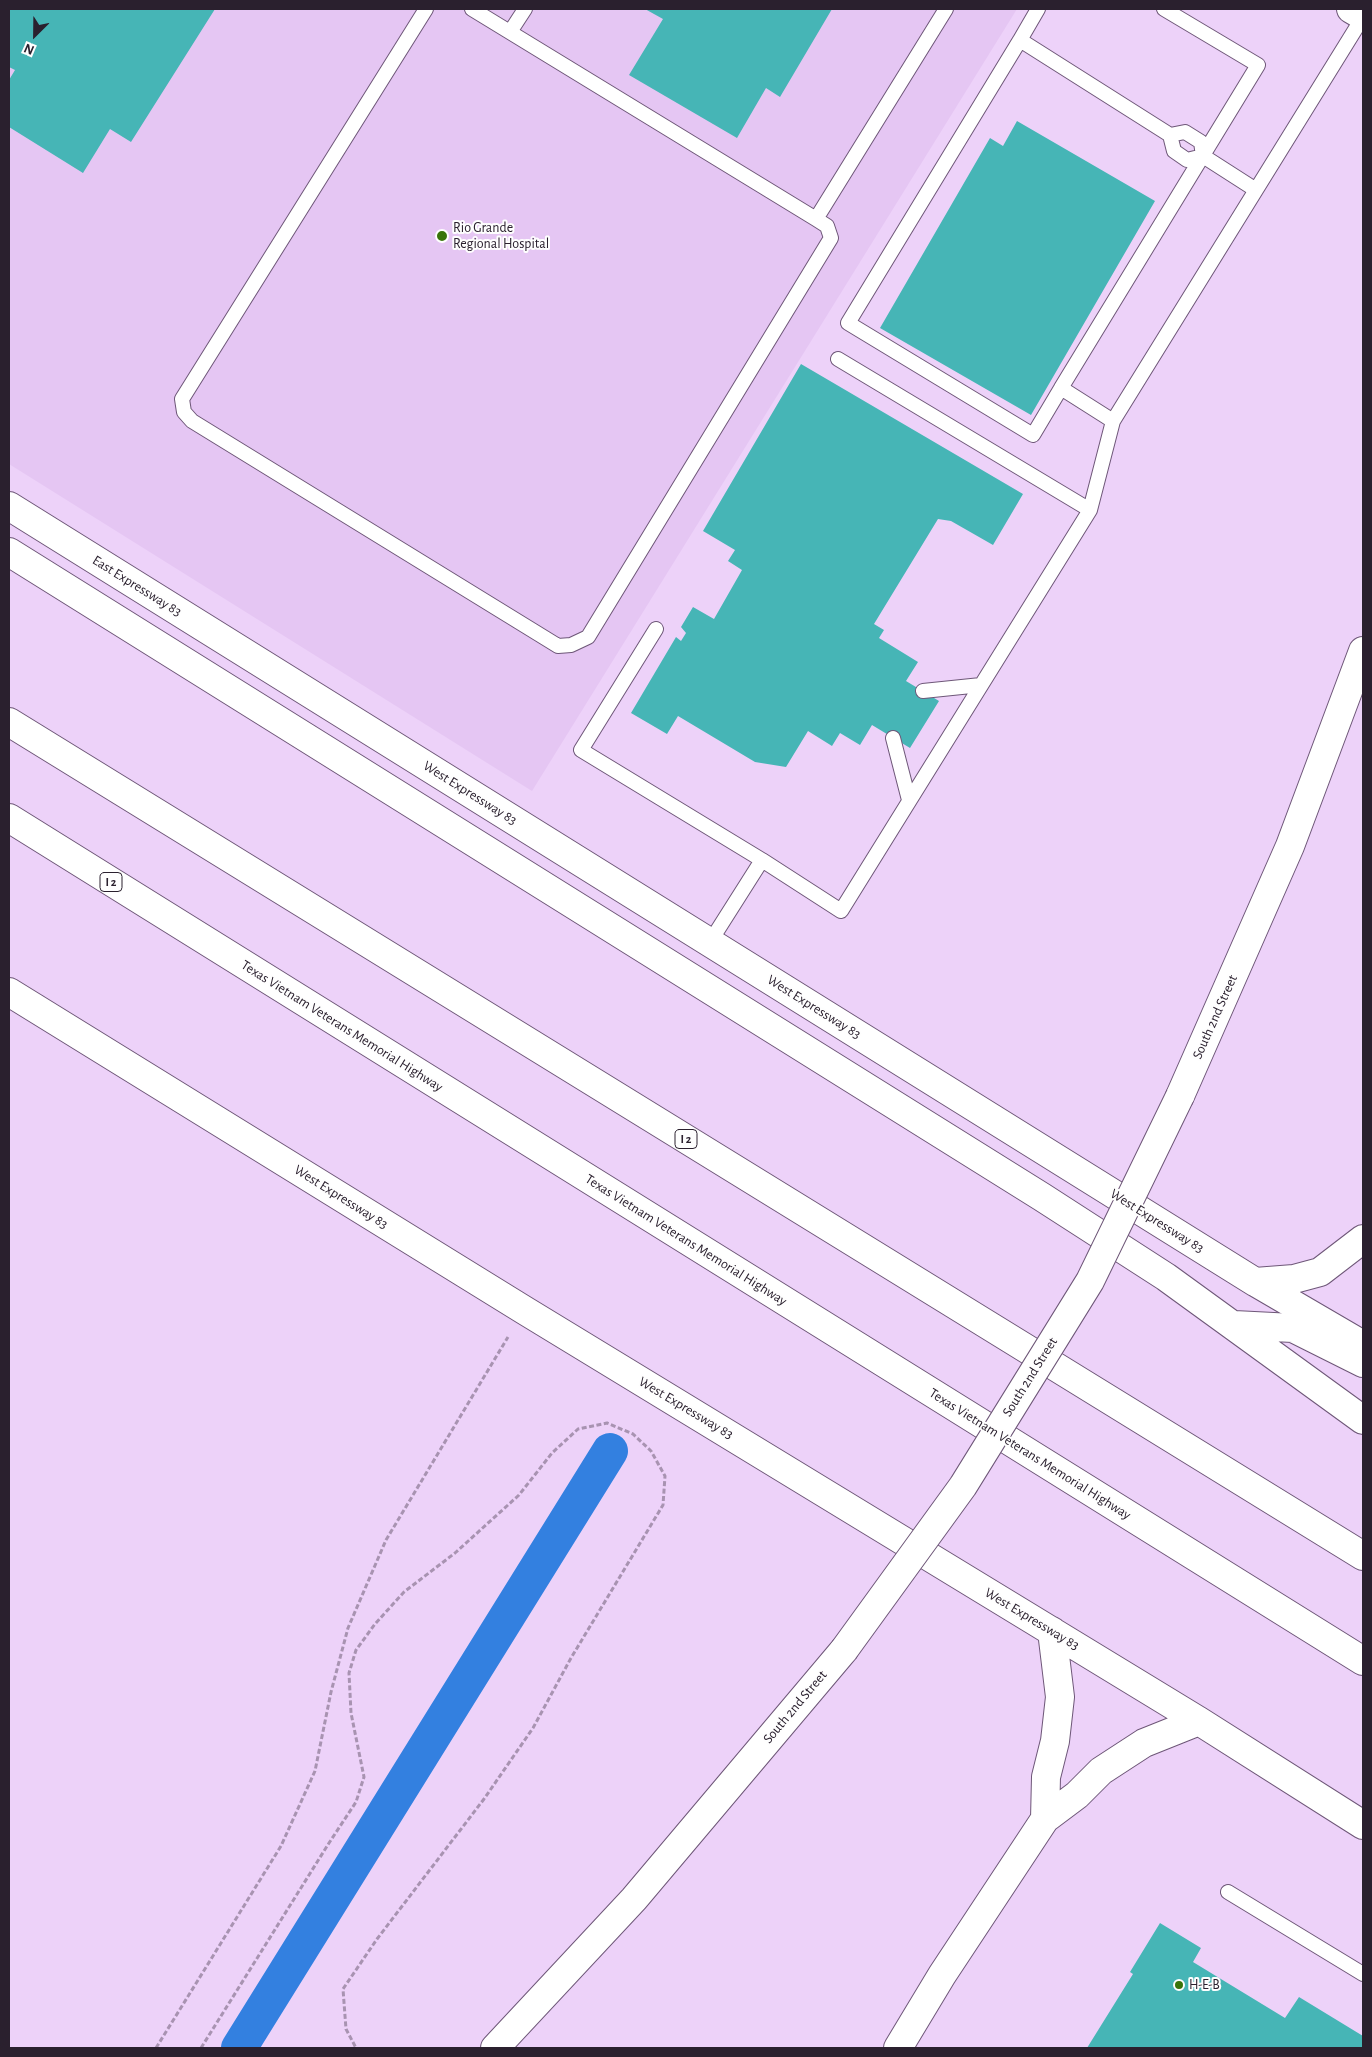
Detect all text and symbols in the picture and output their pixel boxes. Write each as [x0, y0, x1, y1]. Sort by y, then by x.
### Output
north arrow [10, 10, 60, 60]
text: N [22, 40, 36, 57]
place label: Rio Grande Regional Hospital [453, 220, 549, 252]
marker: Rio Grande Regional Hospital [435, 229, 449, 243]
street label: East Expressway 83 [89, 552, 185, 620]
street label: West Expressway 83 [420, 757, 520, 829]
road number: I 2 [100, 872, 122, 892]
street label: Texas Vietnam Veterans Memorial Highway [238, 957, 446, 1095]
street label: West Expressway 83 [764, 971, 864, 1043]
street label: South 2nd Street [1189, 972, 1241, 1062]
road number: I 2 [675, 1130, 697, 1148]
street label: West Expressway 83 [291, 1161, 391, 1233]
street label: Texas Vietnam Veterans Memorial Highway [582, 1171, 790, 1309]
street label: West Expressway 83 [1107, 1185, 1207, 1257]
street label: South 2nd Street [999, 1334, 1061, 1420]
street label: West Expressway 83 [636, 1373, 736, 1443]
street label: Texas Vietnam Veterans Memorial Highway [926, 1385, 1134, 1523]
street label: West Expressway 83 [982, 1584, 1082, 1654]
street label: South 2nd Street [759, 1667, 831, 1747]
place label: H-E-B [1189, 1977, 1220, 1993]
marker: H-E-B [1173, 1979, 1185, 1991]

